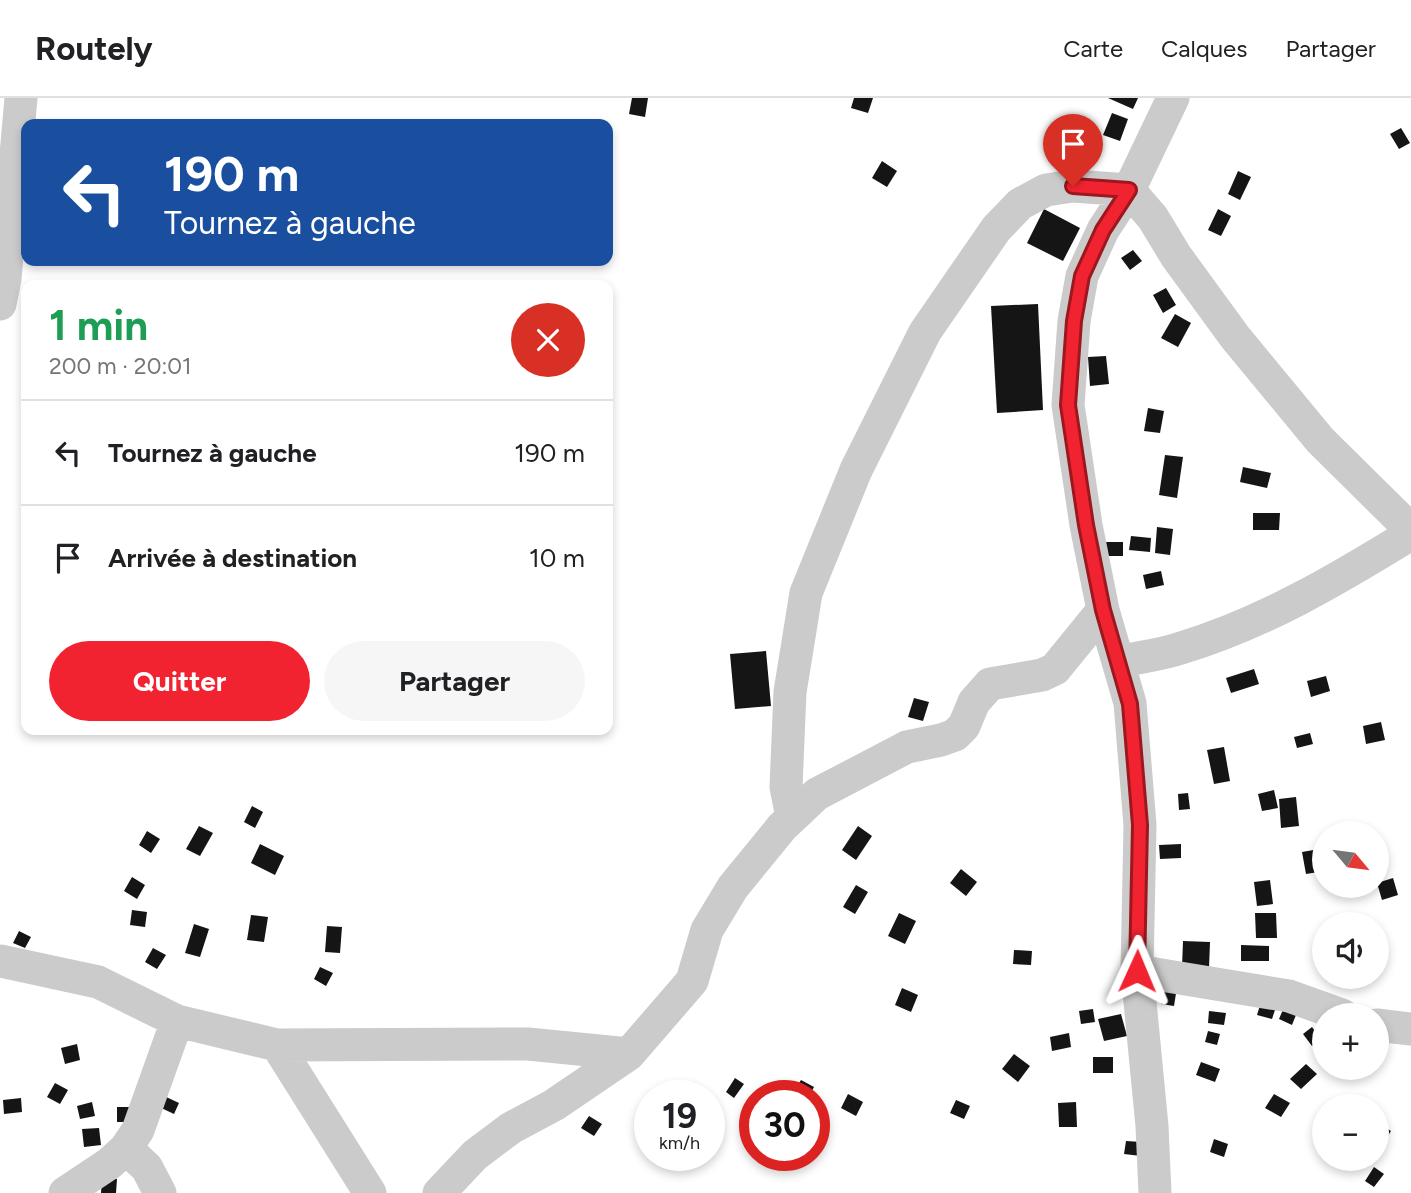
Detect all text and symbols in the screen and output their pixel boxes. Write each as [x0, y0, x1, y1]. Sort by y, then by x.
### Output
text: Routely [35, 29, 153, 68]
text: Carte [1063, 34, 1123, 63]
text: Calques [1161, 34, 1247, 63]
text: Partager [1285, 34, 1376, 63]
pin [1043, 114, 1103, 186]
icon: arrive [1054, 125, 1092, 163]
text: 190 m [164, 144, 299, 203]
icon: left [49, 147, 140, 238]
text: Tournez à gauche [164, 204, 416, 242]
text: 1 min [49, 300, 148, 351]
button: close [511, 303, 585, 377]
text: 200 m · 20:01 [49, 352, 191, 380]
icon: left [49, 434, 87, 472]
text: Tournez à gauche [108, 437, 317, 469]
text: 190 m [514, 437, 585, 469]
icon: arrive [49, 539, 87, 577]
text: Arrivée à destination [108, 542, 357, 574]
text: 10 m [529, 542, 585, 574]
button: Quitter [49, 641, 310, 721]
button: Partager [324, 641, 585, 721]
north arrow [1312, 821, 1390, 898]
map controls [1312, 821, 1389, 1171]
button: sound [1312, 912, 1389, 989]
position arrow [1100, 934, 1174, 1008]
button: + [1312, 1003, 1389, 1080]
speed limit sign: 30 [739, 1080, 830, 1171]
button: − [1312, 1094, 1389, 1171]
text: 19 [662, 1095, 697, 1137]
text: km/h [659, 1132, 700, 1154]

